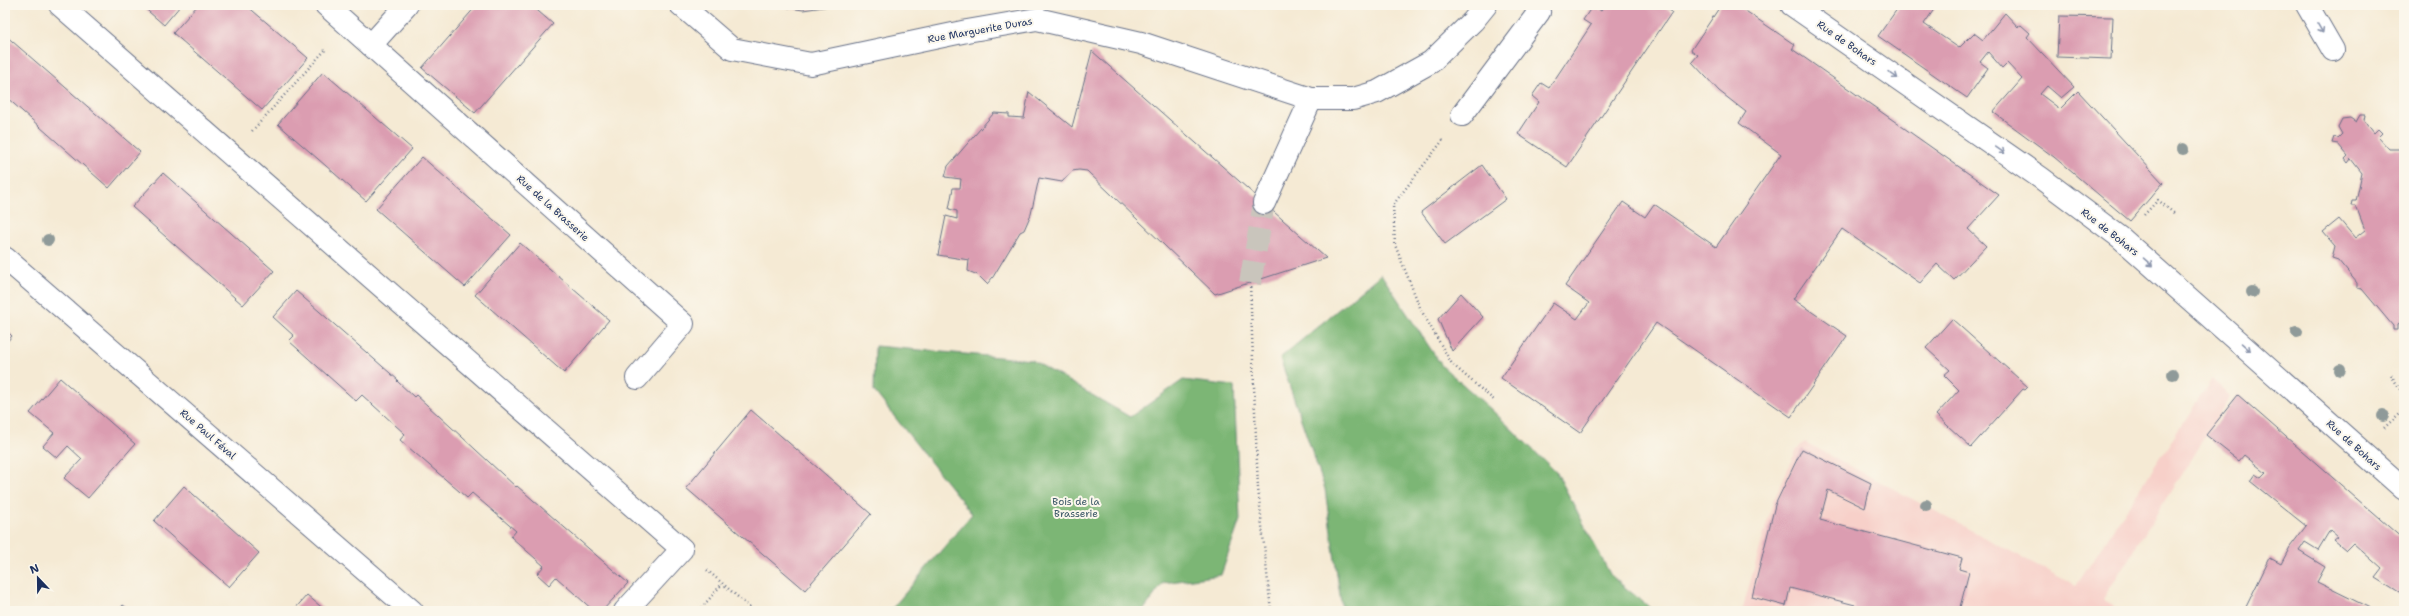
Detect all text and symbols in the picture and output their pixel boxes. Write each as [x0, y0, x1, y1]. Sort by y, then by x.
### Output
street label: Rue Marguerite Duras [926, 14, 1034, 46]
street label: Rue de Bohars [1815, 18, 1879, 68]
one-way arrow [2316, 22, 2324, 34]
one-way arrow [1888, 71, 1899, 79]
one-way arrow [1994, 146, 2005, 154]
street label: Rue de la Brasserie [514, 172, 592, 244]
street label: Rue de Bohars [2078, 205, 2142, 259]
one-way arrow [2143, 257, 2153, 266]
one-way arrow [2241, 343, 2251, 352]
street label: Rue Paul Féval [177, 406, 239, 462]
street label: Rue de Bohars [2324, 417, 2384, 473]
park label: Bois de la Brasserie [1052, 495, 1100, 520]
north arrow [18, 558, 58, 598]
text: N [28, 560, 42, 578]

